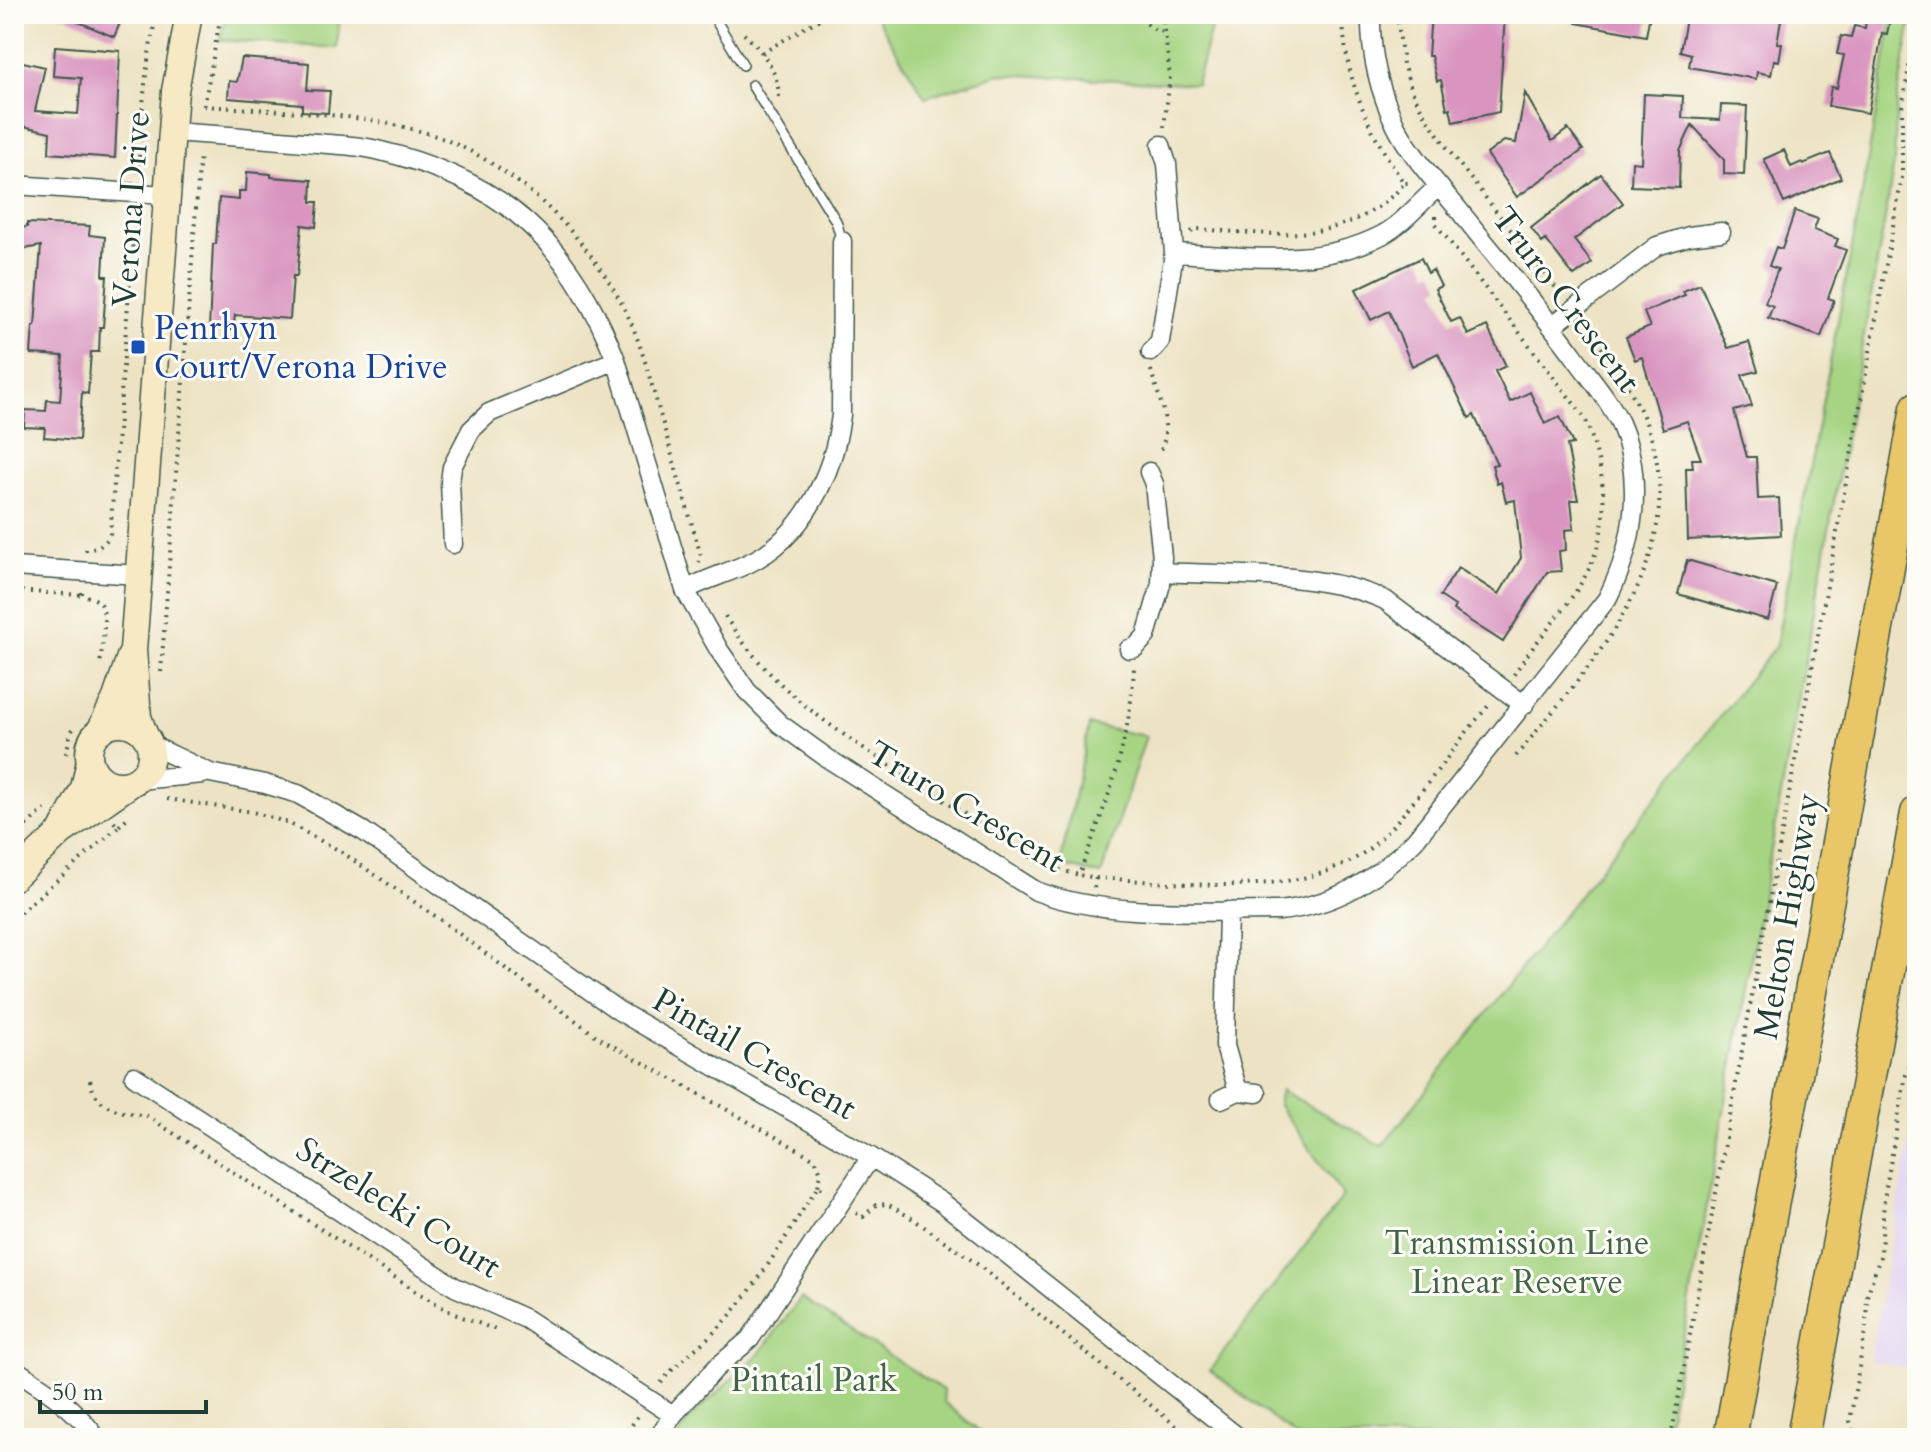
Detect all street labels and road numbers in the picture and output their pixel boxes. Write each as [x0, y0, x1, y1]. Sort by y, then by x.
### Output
street label: Verona Drive [101, 109, 161, 309]
street label: Truro Crescent [1481, 197, 1652, 402]
street label: Truro Crescent [859, 730, 1074, 884]
street label: Melton Highway [1743, 789, 1831, 1043]
street label: Pintail Crescent [644, 977, 865, 1131]
street label: Strzelecki Court [287, 1126, 510, 1289]

